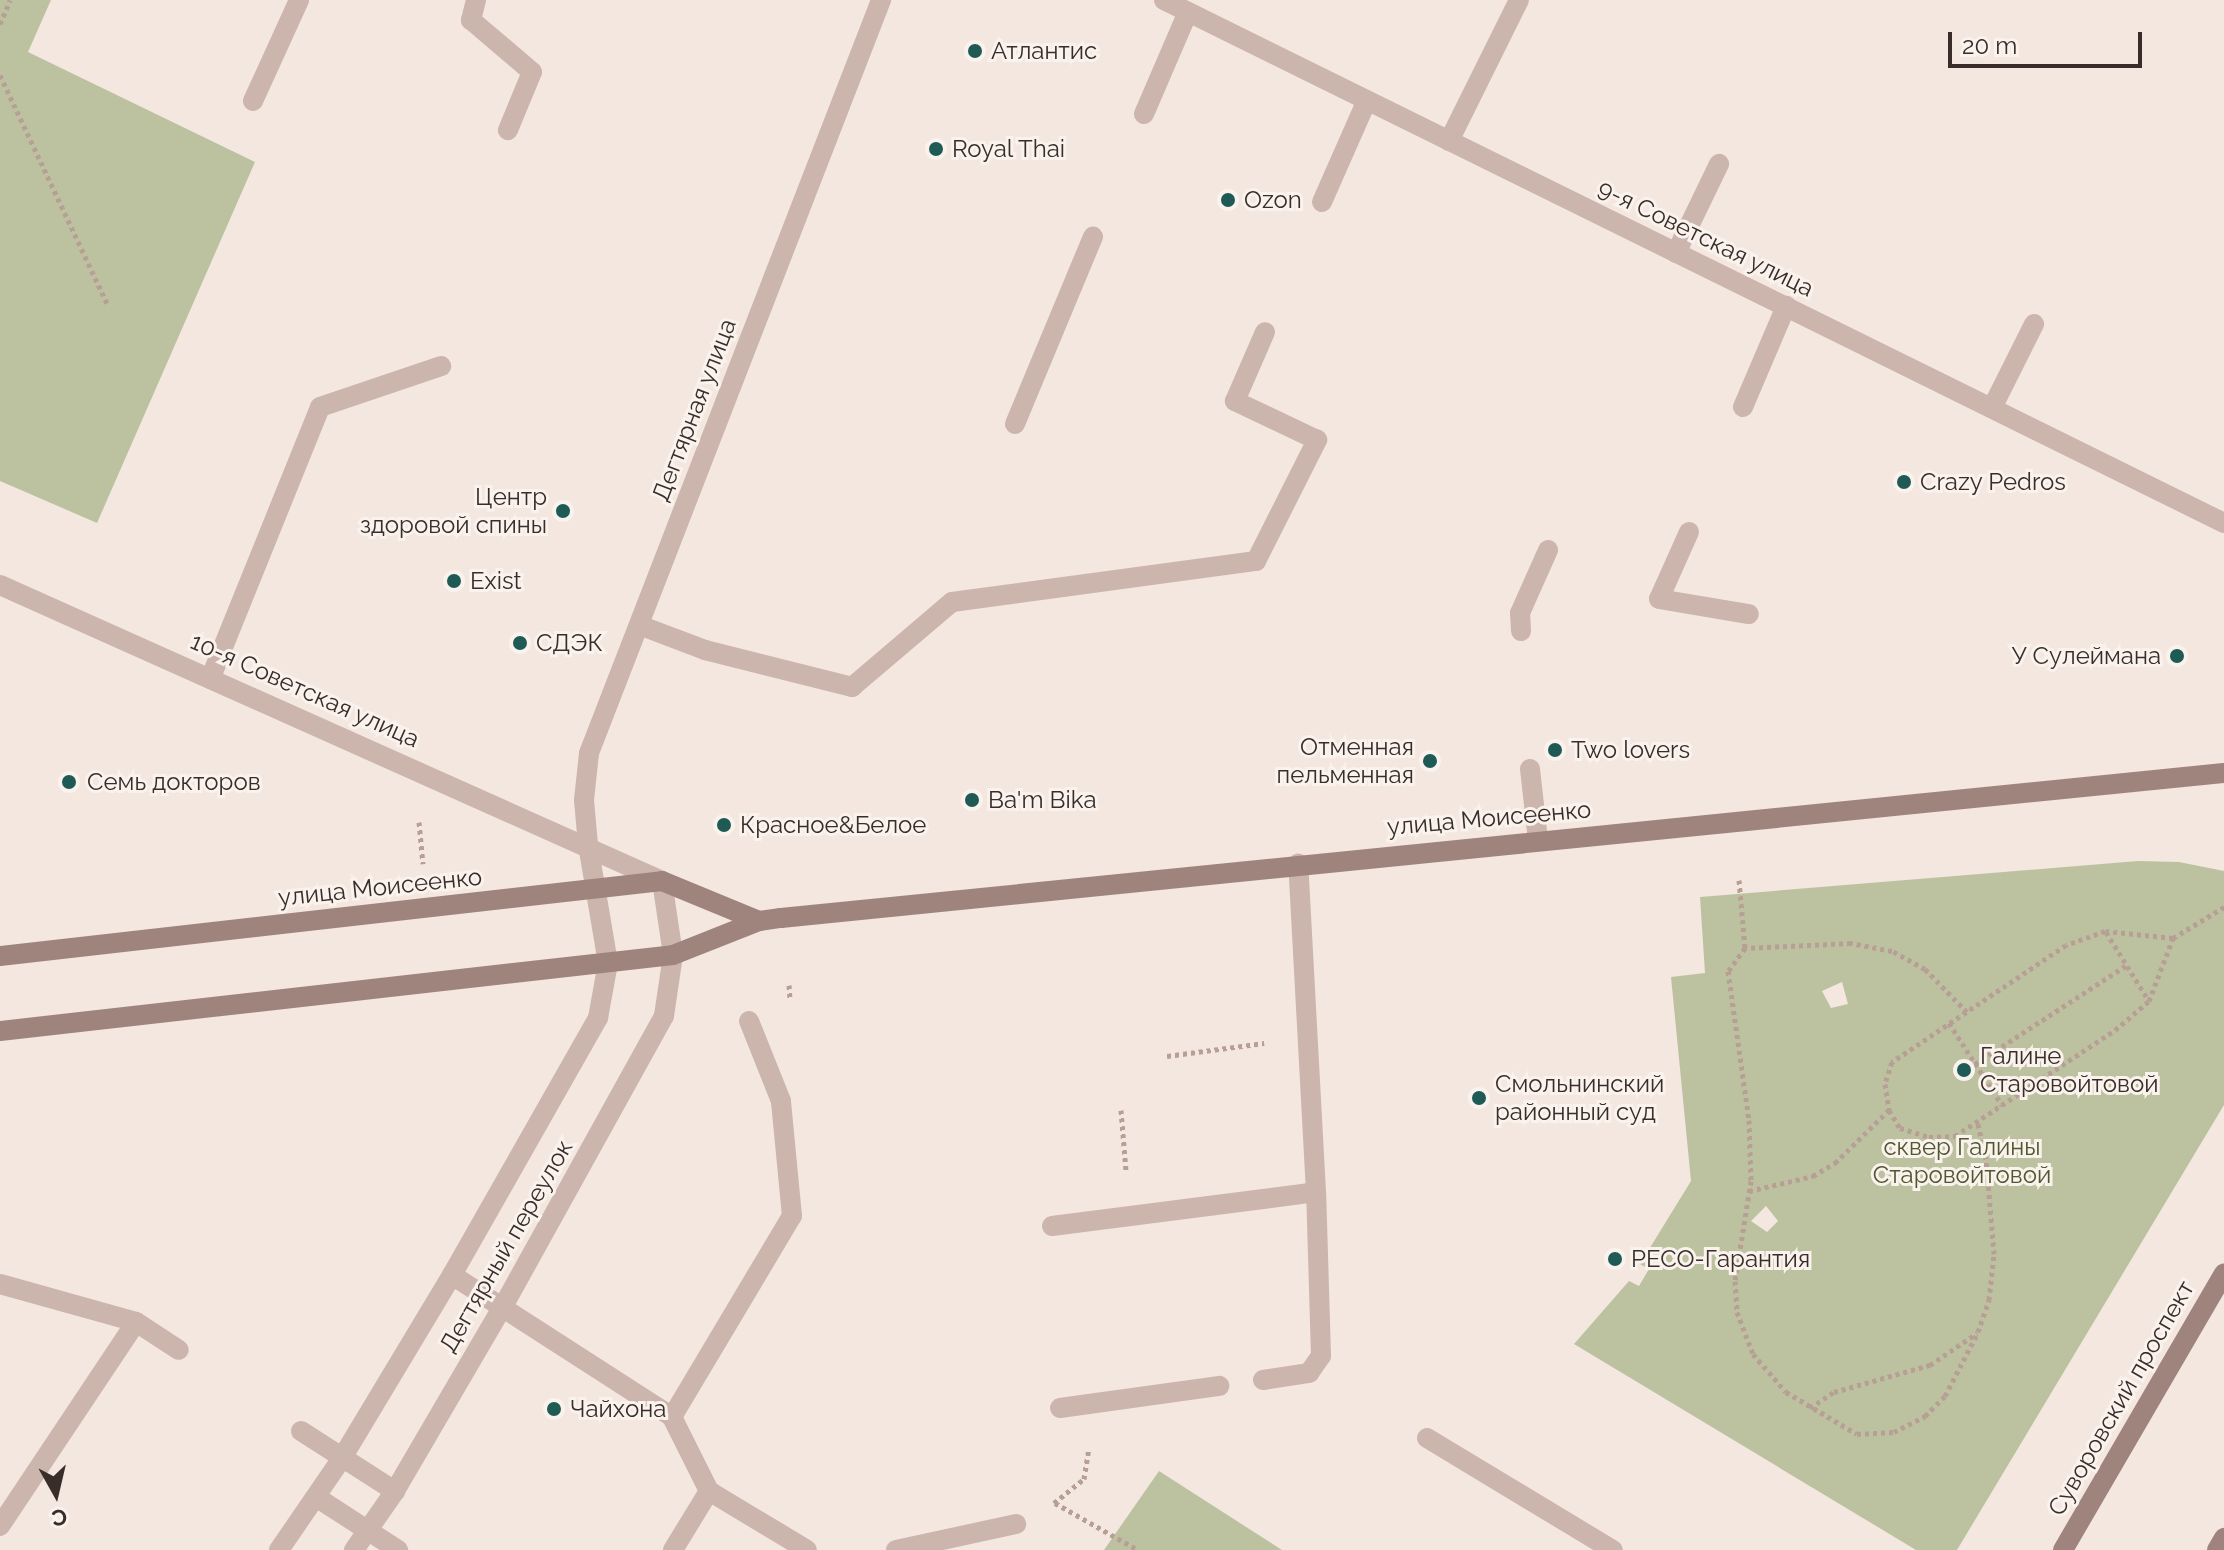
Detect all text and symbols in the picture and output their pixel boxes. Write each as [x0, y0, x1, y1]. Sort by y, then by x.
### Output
scale bar [1952, 16, 2146, 66]
text: 20 m [1962, 31, 2017, 60]
place label: Атлантис [991, 37, 1097, 65]
marker: Атлантис [966, 42, 984, 60]
place label: Royal Thai [952, 135, 1066, 163]
marker: Royal Thai [927, 140, 945, 158]
street label: 9-я Советская улица [1593, 173, 1819, 303]
place label: Ozon [1244, 186, 1302, 214]
marker: Ozon [1219, 191, 1237, 209]
street label: Дегтярная улица [646, 314, 742, 506]
place label: Crazy Pedros [1920, 468, 2066, 496]
marker: Crazy Pedros [1895, 473, 1913, 491]
place label: Центр здоровой спины [360, 483, 547, 539]
marker: Центр здоровой спины [554, 502, 572, 520]
place label: Exist [470, 567, 522, 595]
marker: Exist [445, 572, 463, 590]
street label: 10-я Советская улица [186, 626, 424, 754]
place label: СДЭК [536, 629, 603, 657]
marker: СДЭК [511, 634, 529, 652]
place label: У Сулеймана [2012, 642, 2161, 670]
marker: У Сулеймана [2168, 647, 2186, 665]
place label: Отменная пельменная [1277, 733, 1414, 789]
place label: Two lovers [1571, 736, 1690, 764]
marker: Two lovers [1546, 741, 1564, 759]
marker: Отменная пельменная [1421, 752, 1439, 770]
place label: Семь докторов [87, 768, 261, 796]
marker: Семь докторов [58, 771, 80, 793]
place label: Ba'm Bika [988, 786, 1097, 814]
marker: Ba'm Bika [963, 791, 981, 809]
street label: улица Моисеенко [1386, 795, 1592, 841]
place label: Красное&Белое [740, 811, 926, 839]
marker: Красное&Белое [715, 816, 733, 834]
street label: улица Моисеенко [277, 862, 483, 912]
place label: Галине Старовойтовой [1980, 1042, 2158, 1098]
marker: Галине Старовойтовой [1955, 1061, 1973, 1079]
place label: Смольнинский районный суд [1495, 1070, 1664, 1126]
marker: Смольнинский районный суд [1470, 1089, 1488, 1107]
park label: сквер Галины Старовойтовой [1873, 1133, 2051, 1189]
street label: Дегтярный переулок [433, 1135, 579, 1357]
place label: РЕСО-Гарантия [1631, 1245, 1810, 1273]
marker: РЕСО-Гарантия [1606, 1250, 1624, 1268]
street label: Суворовский проспект [2042, 1275, 2200, 1521]
place label: Чайхона [570, 1395, 666, 1423]
marker: Чайхона [545, 1400, 563, 1418]
north arrow [16, 1454, 96, 1534]
text: С [50, 1504, 69, 1532]

